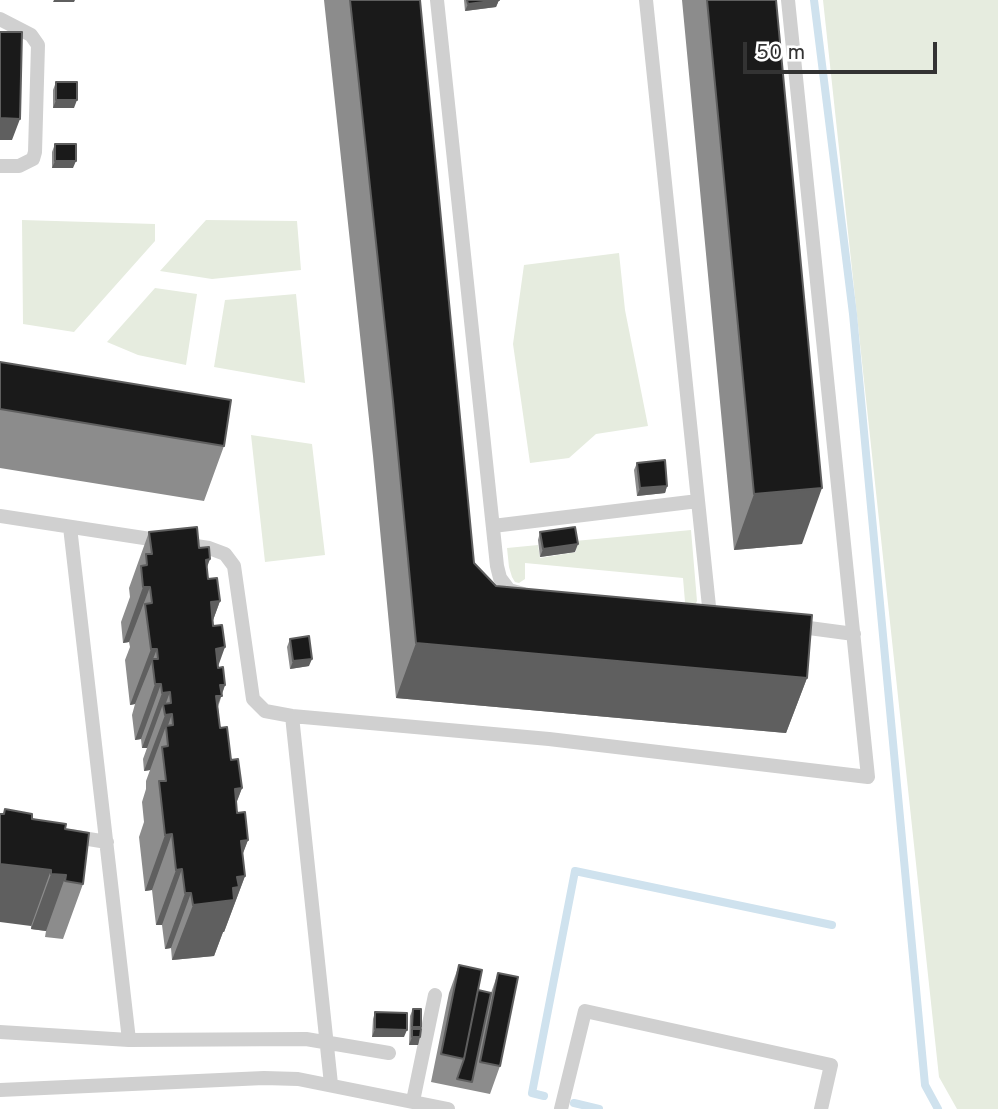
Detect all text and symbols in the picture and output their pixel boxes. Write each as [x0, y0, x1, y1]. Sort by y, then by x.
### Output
scale bar [746, 28, 940, 72]
text: 50 m [756, 40, 805, 67]

